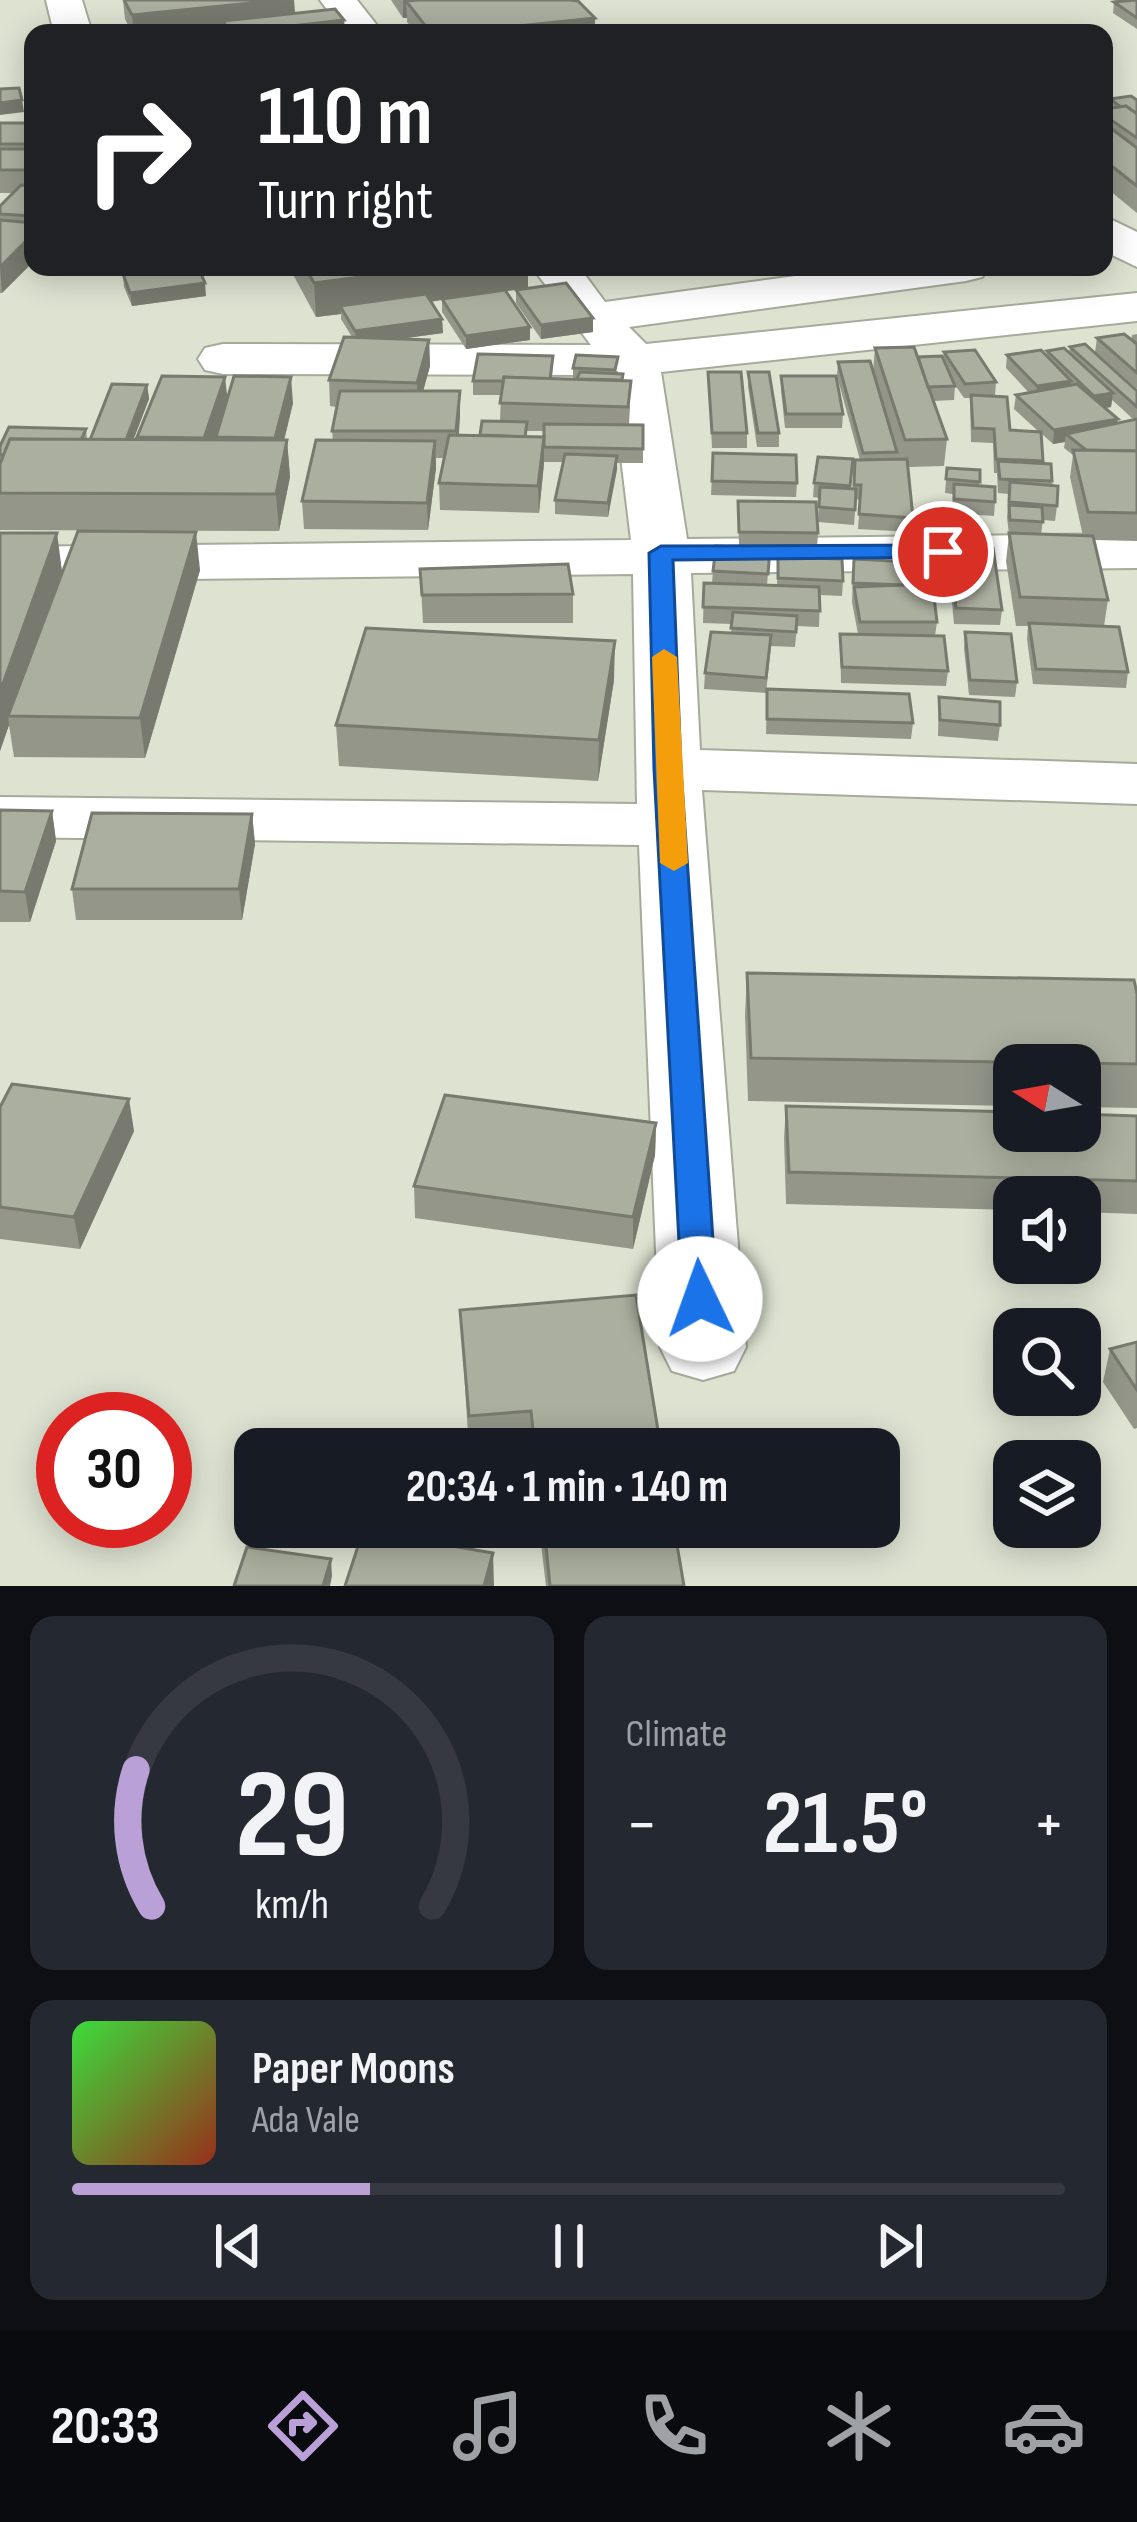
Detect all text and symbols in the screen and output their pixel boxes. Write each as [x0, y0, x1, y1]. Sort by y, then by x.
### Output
text: 110 m [258, 67, 433, 168]
icon: right [60, 72, 216, 228]
text: Turn right [258, 169, 433, 234]
pin [892, 501, 994, 603]
icon: arrive [910, 519, 976, 585]
north arrow [993, 1044, 1101, 1152]
map controls [993, 1044, 1101, 1548]
button: sound [993, 1176, 1101, 1284]
position arrow [637, 1236, 763, 1362]
button: search [993, 1308, 1101, 1416]
speed limit sign: 30 [36, 1392, 192, 1548]
button: layers [993, 1440, 1101, 1548]
text: 20:34 · 1 min · 140 m [406, 1460, 728, 1515]
text: Climate [626, 1711, 727, 1758]
text: 29 [235, 1743, 349, 1892]
text: 21.5° [763, 1771, 928, 1879]
text: − [626, 1786, 658, 1865]
text: + [1033, 1786, 1065, 1865]
text: km/h [255, 1879, 329, 1931]
text: Paper Moons [252, 2042, 455, 2097]
text: Ada Vale [252, 2097, 360, 2144]
icon: previous [205, 2213, 271, 2279]
icon: pause [536, 2213, 602, 2279]
icon: next [867, 2213, 933, 2279]
icon: directions [261, 2384, 345, 2468]
icon: music [446, 2384, 530, 2468]
icon: phone [632, 2384, 716, 2468]
icon: climate [817, 2384, 901, 2468]
icon: car [1002, 2384, 1086, 2468]
text: 20:33 [51, 2394, 160, 2459]

